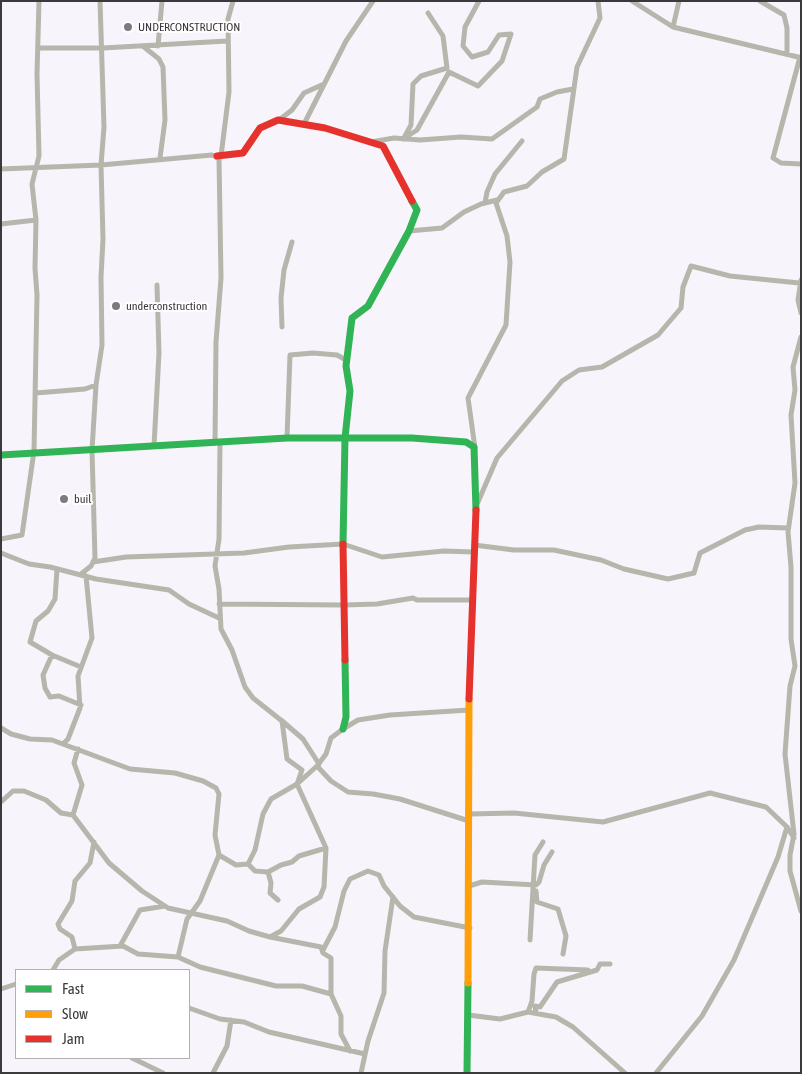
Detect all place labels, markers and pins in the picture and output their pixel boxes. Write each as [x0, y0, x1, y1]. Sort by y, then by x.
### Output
place label: UNDERCONSTRUCTION [138, 20, 240, 34]
marker: UNDERCONSTRUCTION [122, 21, 134, 33]
place label: underconstruction [126, 299, 207, 313]
marker: underconstruction [110, 300, 122, 312]
place label: buil [74, 492, 91, 506]
marker: buil [58, 493, 70, 505]

